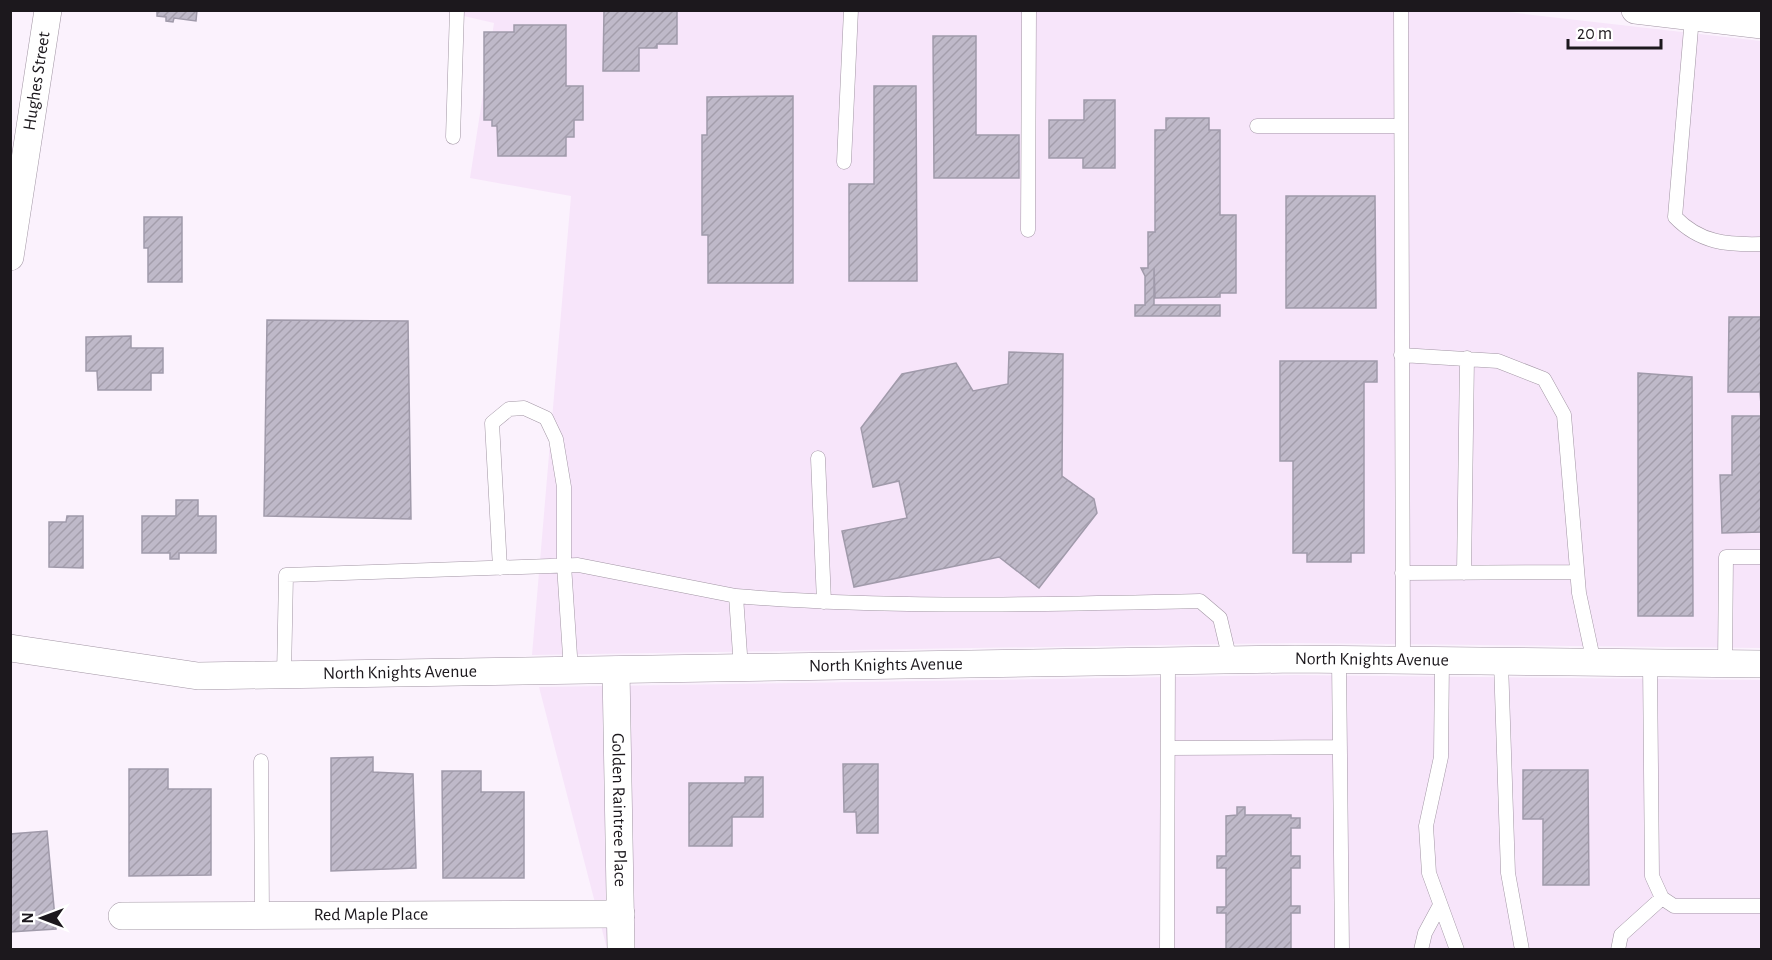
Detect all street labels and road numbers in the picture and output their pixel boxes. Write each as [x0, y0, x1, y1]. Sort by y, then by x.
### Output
street label: Hughes Street [21, 30, 54, 132]
street label: North Knights Avenue [1295, 650, 1449, 670]
street label: North Knights Avenue [809, 655, 963, 676]
street label: North Knights Avenue [323, 663, 477, 683]
street label: Golden Raintree Place [608, 733, 629, 887]
street label: Red Maple Place [314, 906, 428, 924]

